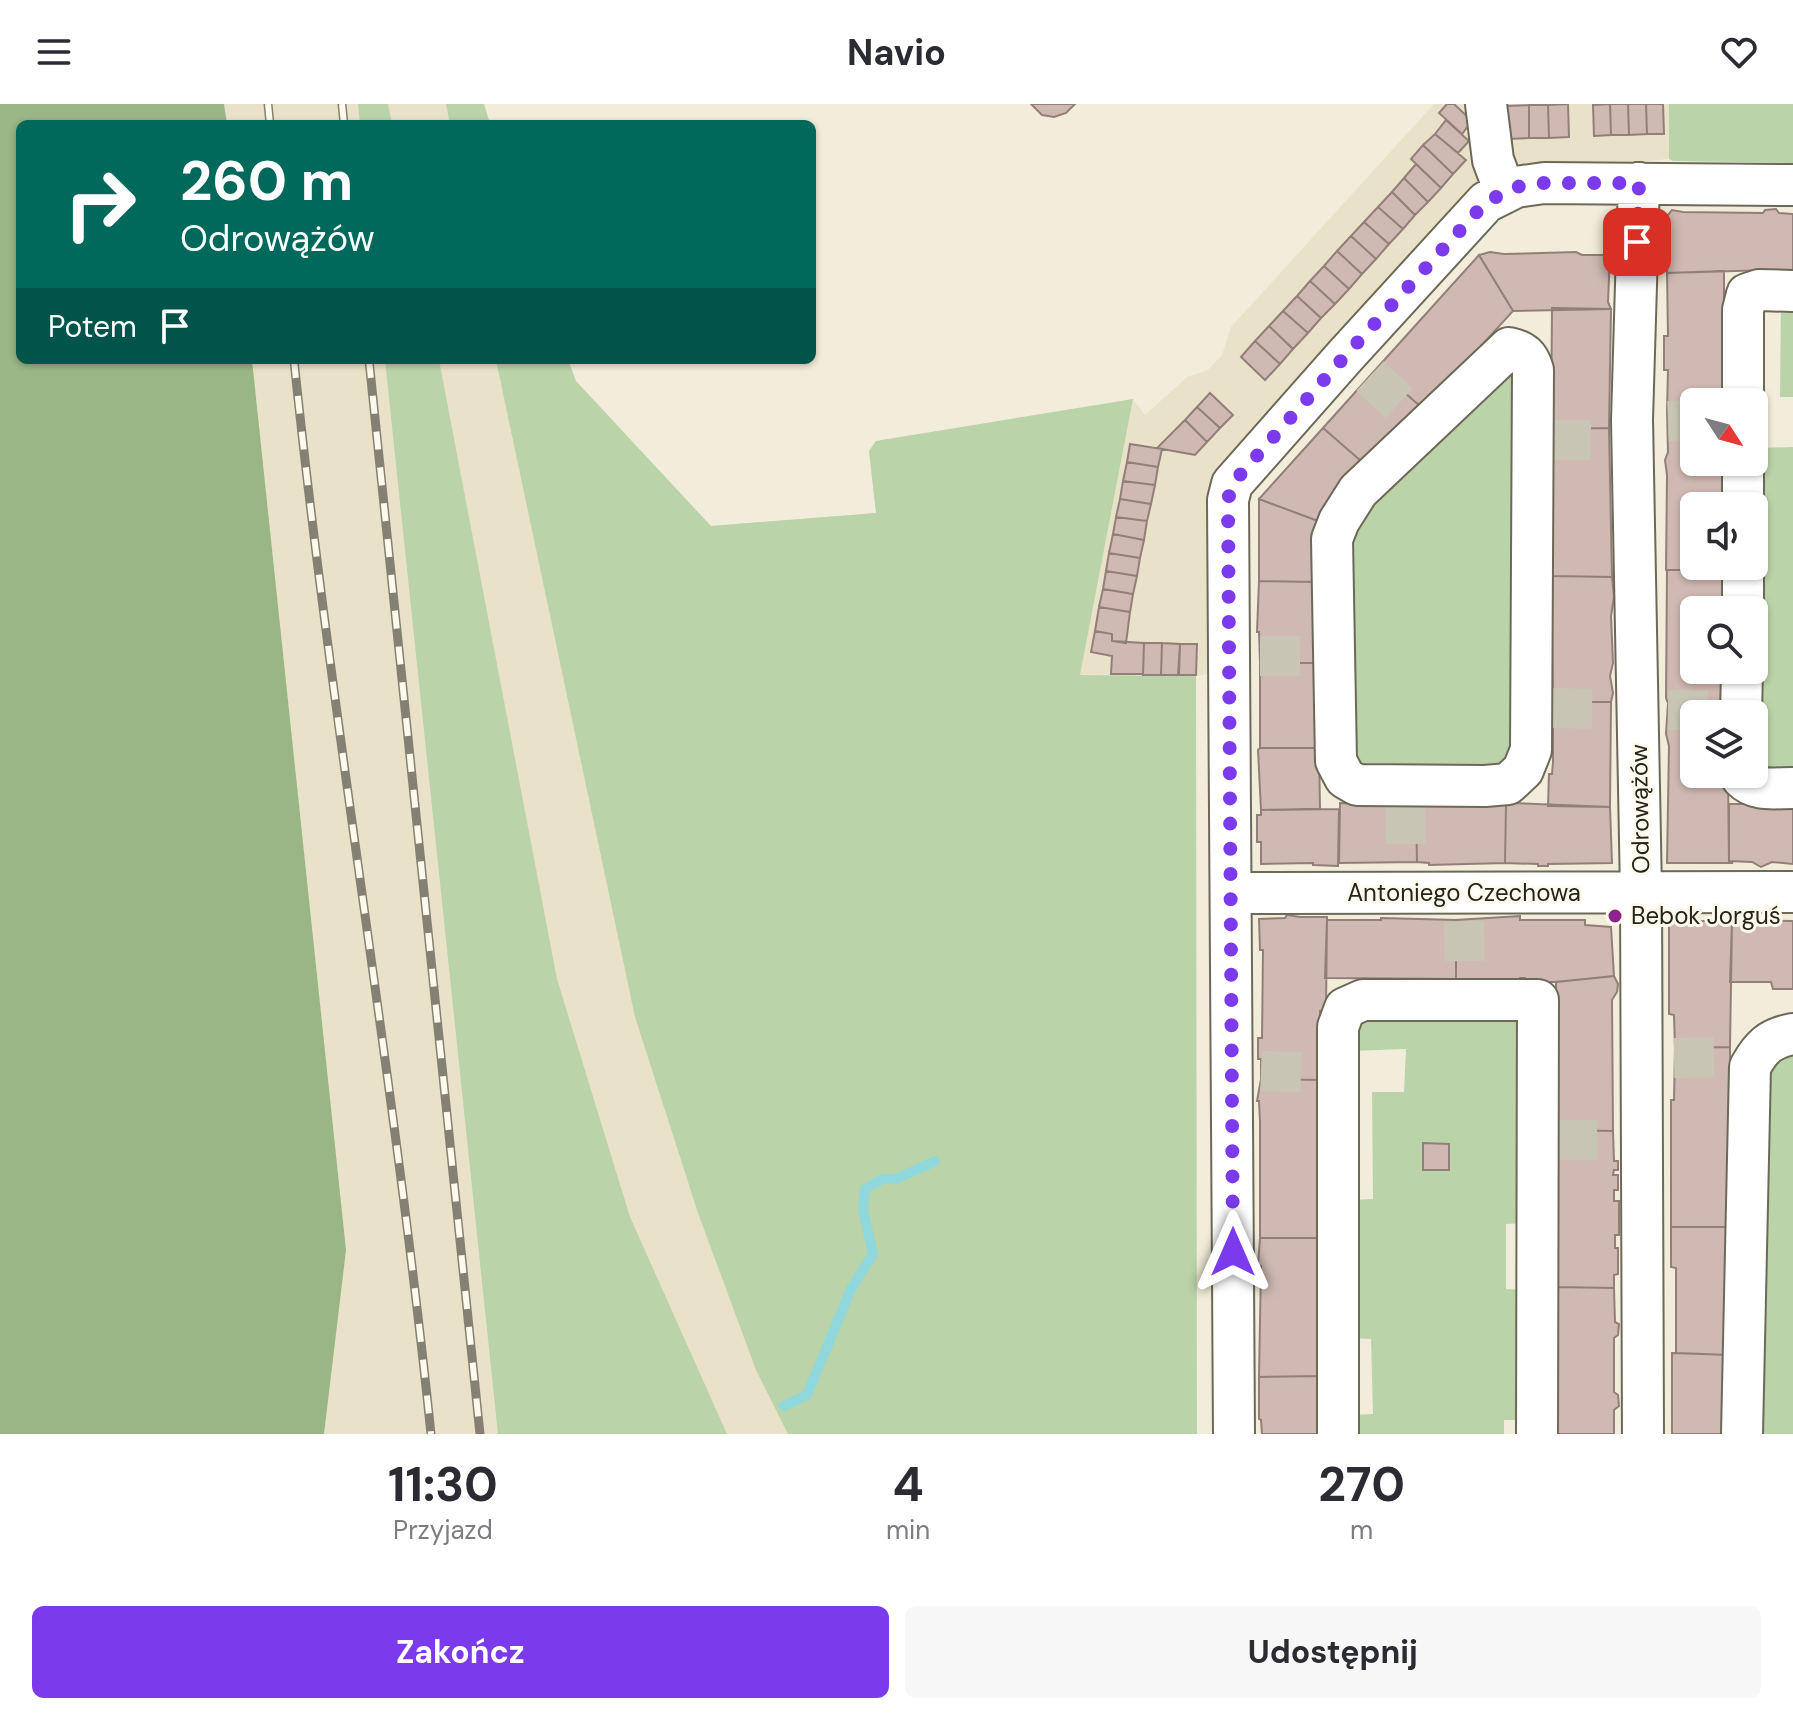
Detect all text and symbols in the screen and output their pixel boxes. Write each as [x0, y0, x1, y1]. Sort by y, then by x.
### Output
text: Navio [847, 29, 946, 76]
icon: menu [32, 30, 76, 74]
icon: heart [1717, 30, 1761, 74]
text: 260 m [180, 144, 353, 217]
icon: right [48, 152, 152, 256]
pin [1603, 208, 1671, 276]
text: Odrowążów [180, 215, 375, 262]
icon: arrive [1615, 220, 1659, 264]
icon: arrive [153, 304, 197, 348]
text: Potem [48, 307, 137, 346]
north arrow [1680, 388, 1768, 476]
map controls [1680, 388, 1768, 788]
button: sound [1680, 492, 1768, 580]
button: search [1680, 596, 1768, 684]
button: layers [1680, 700, 1768, 788]
street label: Odrowążów [1623, 744, 1656, 874]
street label: Antoniego Czechowa [1347, 877, 1581, 908]
place label: Bebok Jorguś [1631, 900, 1781, 931]
marker: Bebok Jorguś [1606, 907, 1624, 925]
position arrow [1191, 1210, 1275, 1294]
text: 11:30 [388, 1453, 498, 1516]
text: 4 [893, 1453, 924, 1516]
text: 270 [1318, 1453, 1405, 1516]
text: Przyjazd [393, 1513, 493, 1547]
text: min [886, 1513, 930, 1547]
text: m [1350, 1513, 1373, 1547]
button: Zakończ [32, 1606, 889, 1698]
button: Udostępnij [905, 1606, 1761, 1698]

